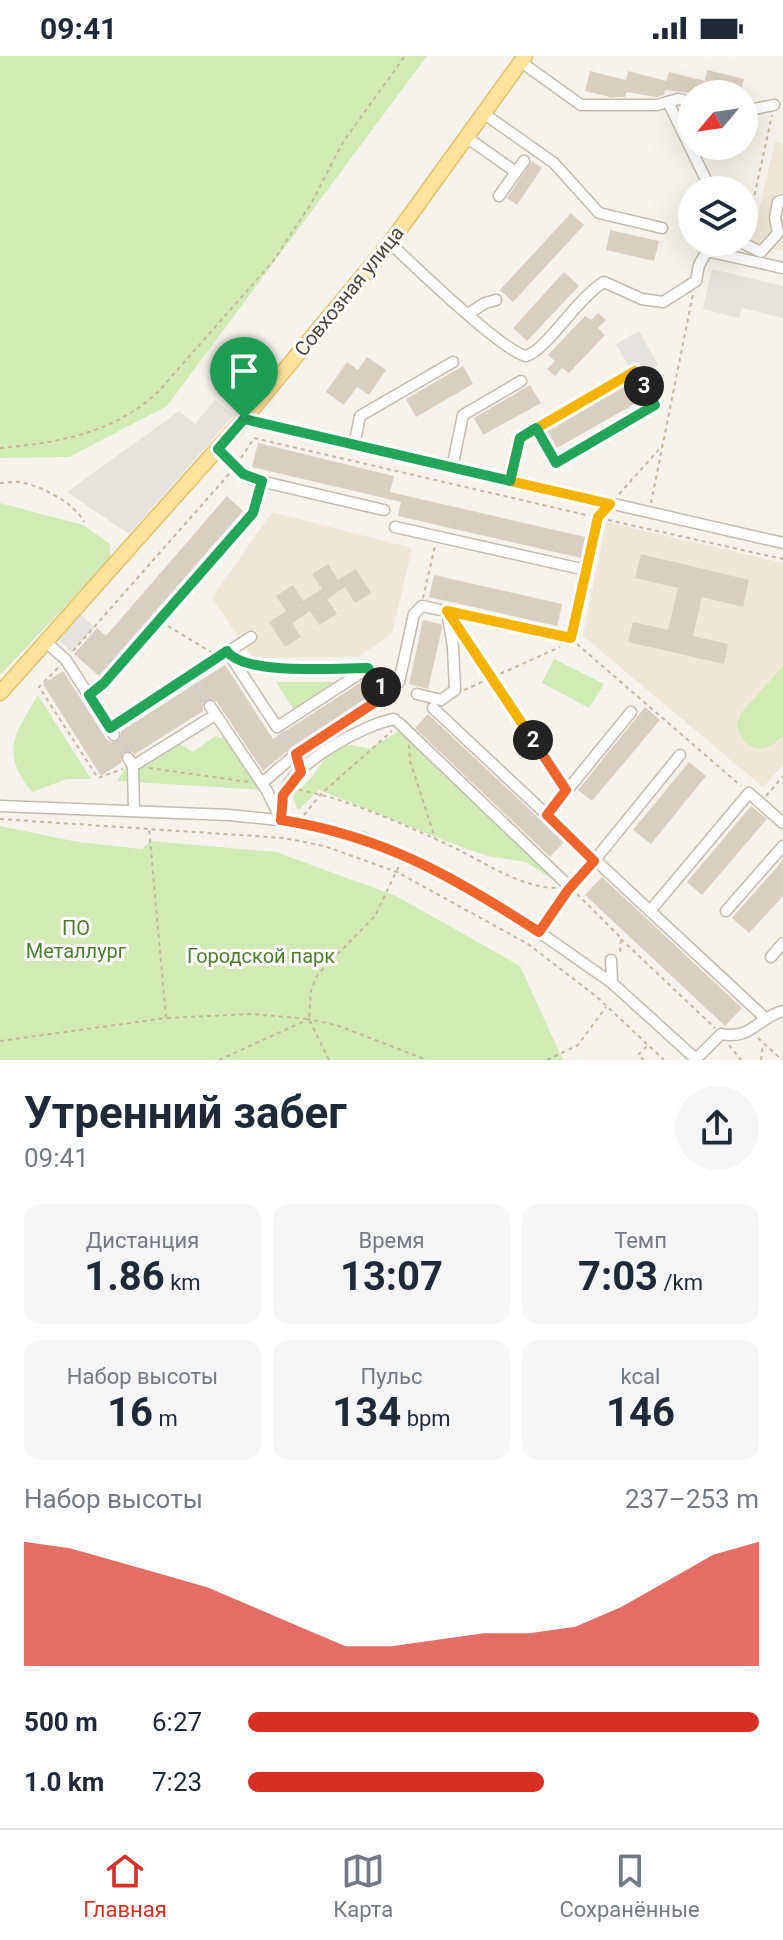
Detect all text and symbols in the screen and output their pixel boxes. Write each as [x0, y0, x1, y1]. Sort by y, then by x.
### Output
text: 09:41 [40, 11, 117, 46]
north arrow [678, 80, 758, 160]
map controls [678, 80, 758, 256]
button: layers [678, 176, 758, 256]
street label: Совхозная улица [289, 221, 409, 361]
pin [210, 337, 278, 419]
icon: arrive [222, 349, 266, 393]
pin: 3 [624, 366, 664, 406]
text: 3 [638, 373, 650, 398]
pin: 1 [361, 667, 401, 707]
text: 1 [375, 674, 387, 699]
pin: 2 [513, 720, 553, 760]
text: 2 [527, 727, 539, 752]
park label: ПО Металлург [26, 916, 127, 963]
park label: Городской парк [187, 944, 335, 968]
button: share [675, 1086, 759, 1170]
text: Утренний забег [24, 1087, 347, 1139]
text: 09:41 [24, 1143, 89, 1173]
text: Дистанция [86, 1228, 199, 1253]
text: Время [358, 1228, 425, 1253]
text: Темп [614, 1228, 667, 1253]
text: 1.86 [84, 1253, 165, 1300]
text: 13:07 [340, 1253, 443, 1300]
text: 7:03 [578, 1253, 658, 1300]
text: km [165, 1270, 201, 1295]
text: /km [658, 1270, 703, 1295]
text: Набор высоты [67, 1364, 218, 1389]
text: Пульс [361, 1364, 422, 1389]
text: kcal [621, 1364, 660, 1389]
text: 16 [107, 1389, 153, 1436]
text: 134 [332, 1389, 401, 1436]
text: 146 [606, 1389, 675, 1436]
text: m [153, 1406, 178, 1431]
text: bpm [401, 1406, 451, 1431]
text: Набор высоты [24, 1484, 203, 1514]
text: 237–253 m [625, 1484, 759, 1514]
text: 500 m [24, 1707, 98, 1737]
text: 6:27 [152, 1707, 202, 1737]
text: 1.0 km [24, 1767, 104, 1797]
text: 7:23 [152, 1767, 202, 1797]
tab: Главная [83, 1849, 167, 1922]
tab: Карта [333, 1849, 393, 1922]
tab: Сохранённые [559, 1849, 700, 1922]

